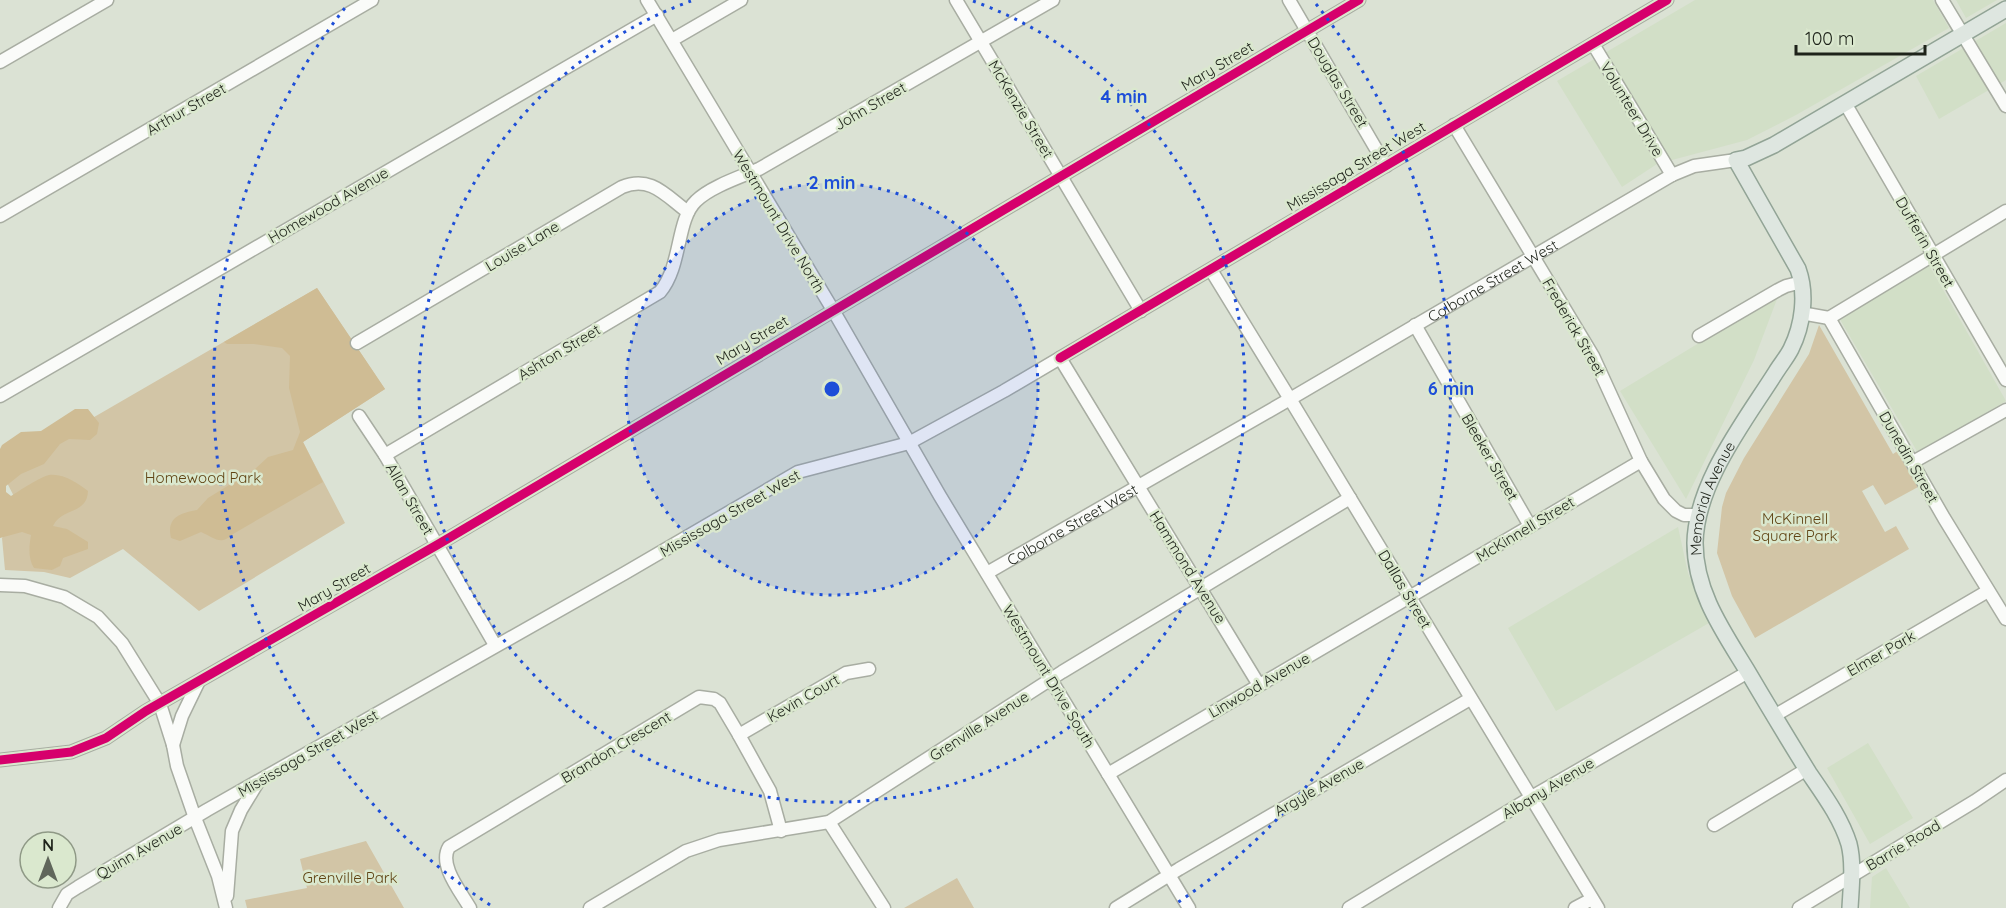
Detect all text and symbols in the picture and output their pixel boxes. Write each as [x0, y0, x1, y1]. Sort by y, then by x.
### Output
scale bar [1796, 18, 1925, 56]
text: 100 m [1805, 27, 1854, 50]
street label: Douglas Street [1303, 33, 1373, 131]
street label: Mary Street [1177, 37, 1257, 95]
street label: McKenzie Street [984, 56, 1058, 162]
street label: Volunteer Drive [1596, 58, 1668, 160]
street label: John Street [831, 78, 909, 134]
street label: Arthur Street [143, 79, 229, 139]
text: 4 min [1100, 85, 1148, 108]
street label: Mississaga Street West [1283, 117, 1429, 215]
street label: Westmount Drive North [729, 146, 829, 296]
street label: Homewood Avenue [264, 163, 392, 247]
text: 2 min [809, 171, 855, 194]
street label: Dufferin Street [1891, 193, 1959, 291]
street label: Louise Lane [482, 217, 562, 275]
street label: Colborne Street West [1424, 235, 1561, 326]
street label: Frederick Street [1538, 275, 1610, 379]
street label: Mary Street [712, 311, 792, 369]
street label: Ashton Street [514, 320, 604, 384]
text: 6 min [1428, 377, 1474, 400]
centre of rings [822, 379, 842, 399]
street label: Dunedin Street [1875, 408, 1943, 506]
street label: Bleeker Street [1458, 410, 1522, 504]
street label: Memorial Avenue [1685, 438, 1739, 556]
street label: Allan Street [382, 460, 438, 538]
street label: Mississaga Street West [657, 465, 803, 561]
park label: Homewood Park [145, 468, 261, 487]
street label: Colborne Street West [1003, 479, 1141, 569]
street label: McKinnell Street [1472, 492, 1578, 566]
street label: Hammond Avenue [1146, 507, 1230, 627]
park label: McKinnell Square Park [1753, 509, 1837, 545]
street label: Dallas Street [1374, 546, 1436, 632]
street label: Mary Street [294, 559, 374, 615]
street label: Westmount Drive South [999, 601, 1099, 751]
street label: Elmer Park [1843, 626, 1919, 680]
street label: Linwood Avenue [1205, 648, 1313, 722]
street label: Kevin Court [763, 670, 843, 726]
street label: Grenville Avenue [926, 687, 1032, 765]
street label: Mississaga Street West [235, 705, 381, 801]
street label: Brandon Crescent [558, 707, 674, 787]
street label: Albany Avenue [1499, 753, 1597, 823]
street label: Argyle Avenue [1271, 754, 1367, 820]
street label: Barrie Road [1862, 815, 1944, 875]
street label: Quinn Avenue [93, 819, 185, 883]
north arrow [18, 830, 78, 890]
text: N [42, 835, 54, 855]
park label: Grenville Park [302, 868, 398, 887]

